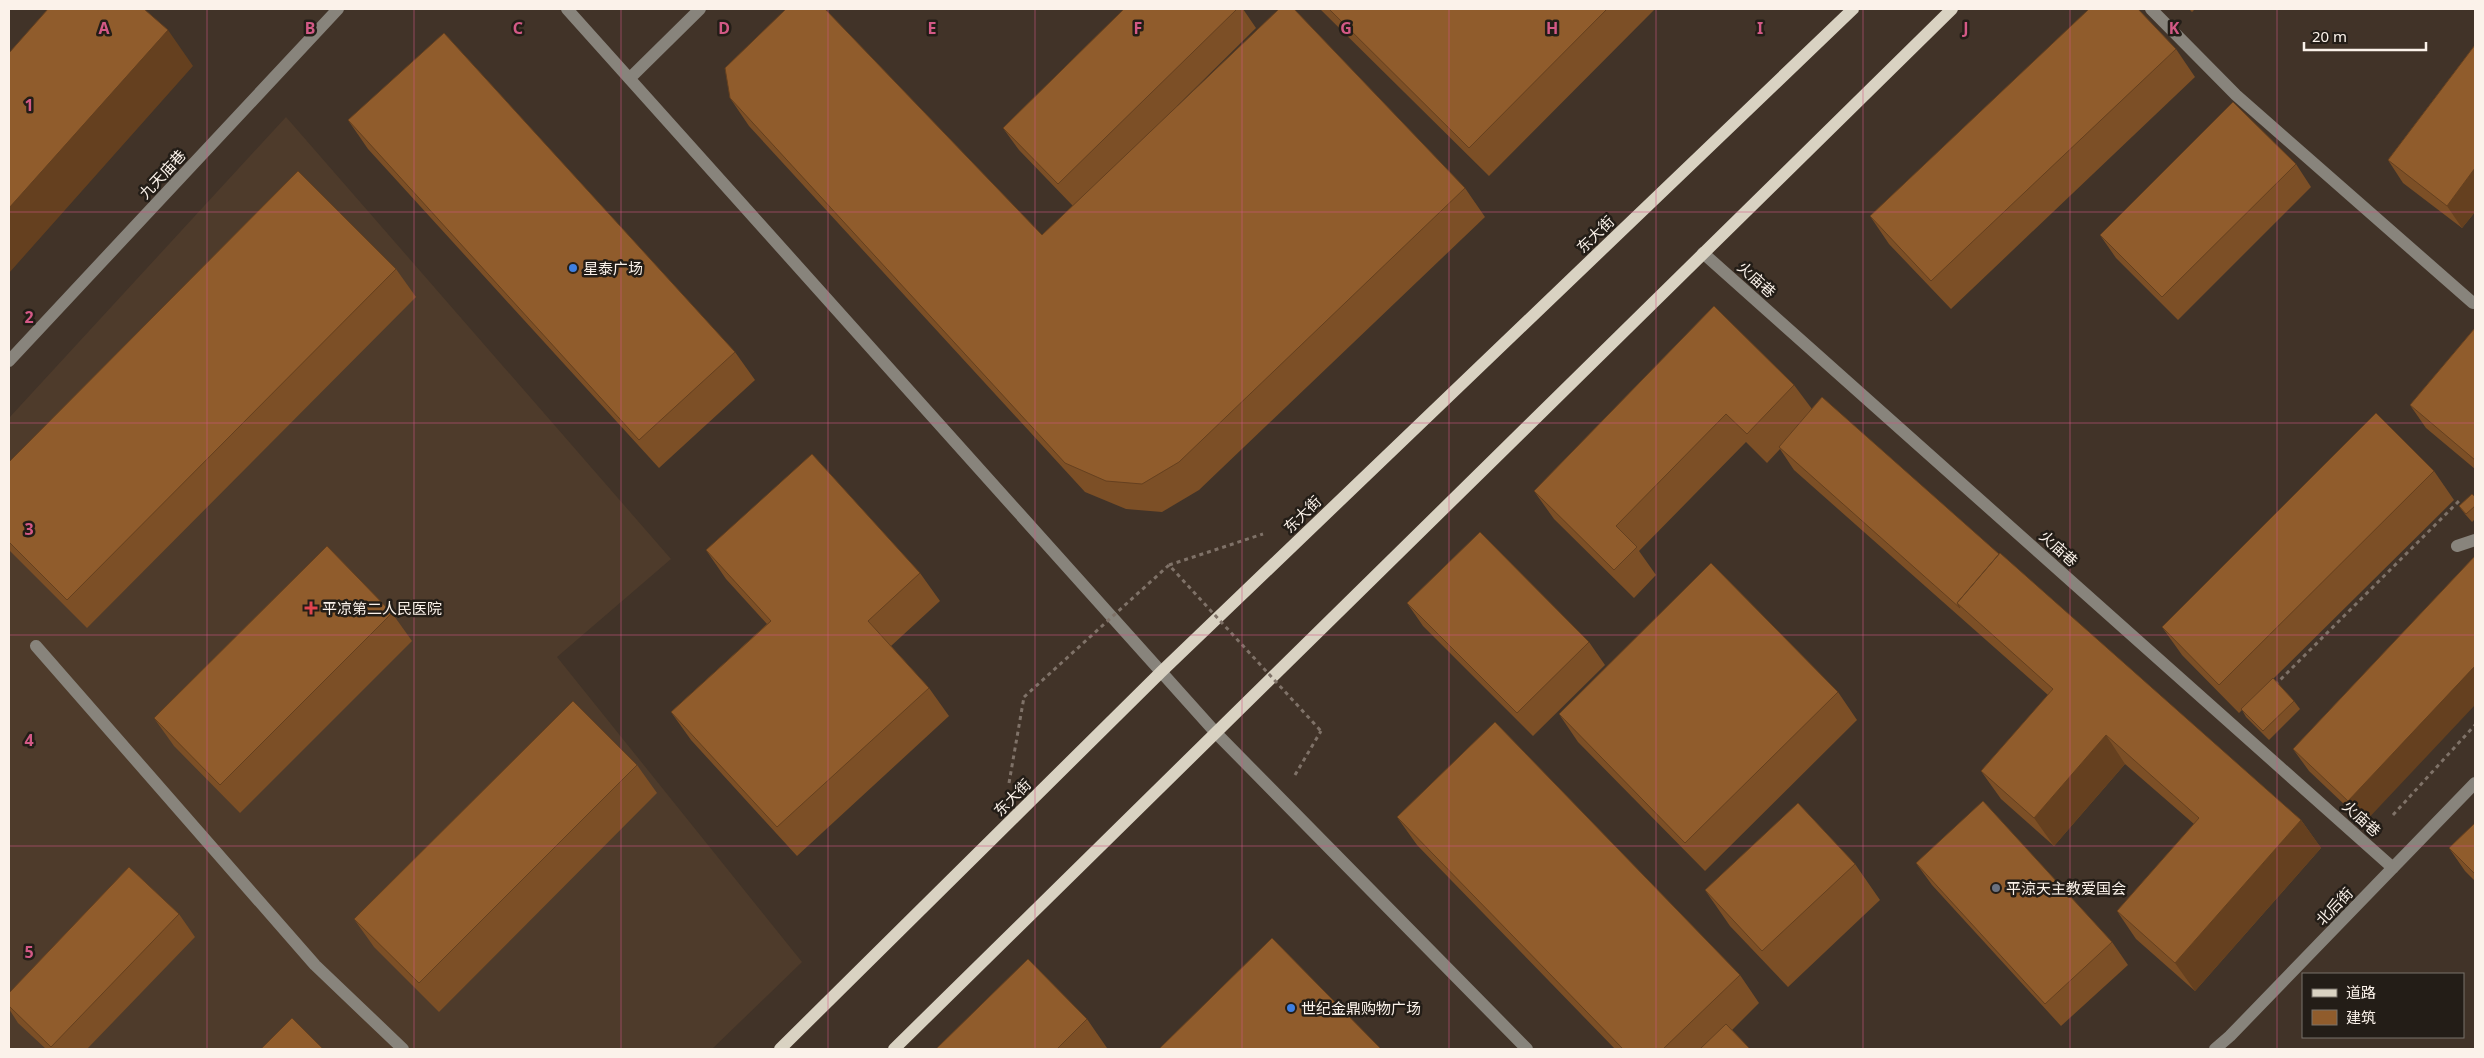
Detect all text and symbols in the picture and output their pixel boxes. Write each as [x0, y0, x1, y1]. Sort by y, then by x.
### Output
text: A [98, 17, 110, 39]
text: B [305, 17, 315, 39]
text: C [513, 17, 523, 39]
text: D [718, 17, 730, 39]
text: E [928, 17, 937, 39]
text: F [1134, 17, 1142, 39]
text: G [1340, 17, 1352, 39]
text: H [1546, 17, 1558, 39]
text: I [1757, 17, 1763, 39]
text: J [1961, 17, 1969, 39]
text: K [2169, 17, 2180, 39]
scale bar [2304, 20, 2426, 52]
text: 20 m [2312, 26, 2347, 46]
text: 1 [24, 94, 34, 116]
street label: 九天庙巷 [134, 145, 190, 203]
street label: 东大街 [1572, 211, 1618, 257]
street label: 火庙巷 [1734, 257, 1780, 301]
place label: 星泰广场 [583, 258, 643, 278]
marker: 星泰广场 [567, 262, 579, 274]
text: 2 [24, 306, 34, 328]
street label: 东大街 [1279, 491, 1325, 537]
text: 3 [24, 518, 34, 540]
street label: 火庙巷 [2036, 526, 2082, 570]
place label: 平凉第二人民医院 [322, 598, 442, 618]
marker: 平凉第二人民医院 [304, 601, 318, 615]
text: 4 [24, 729, 34, 751]
street label: 东大街 [989, 774, 1035, 820]
street label: 火庙巷 [2339, 796, 2385, 840]
place label: 平涼天主教爱国会 [2006, 878, 2126, 898]
marker: 平涼天主教爱国会 [1990, 882, 2002, 894]
street label: 北后街 [2311, 883, 2357, 929]
text: 5 [24, 941, 34, 963]
legend [2302, 973, 2464, 1038]
text: 道路 [2346, 982, 2376, 1002]
place label: 世纪金鼎购物广场 [1301, 998, 1421, 1018]
marker: 世纪金鼎购物广场 [1285, 1002, 1297, 1014]
text: 建筑 [2346, 1007, 2376, 1027]

